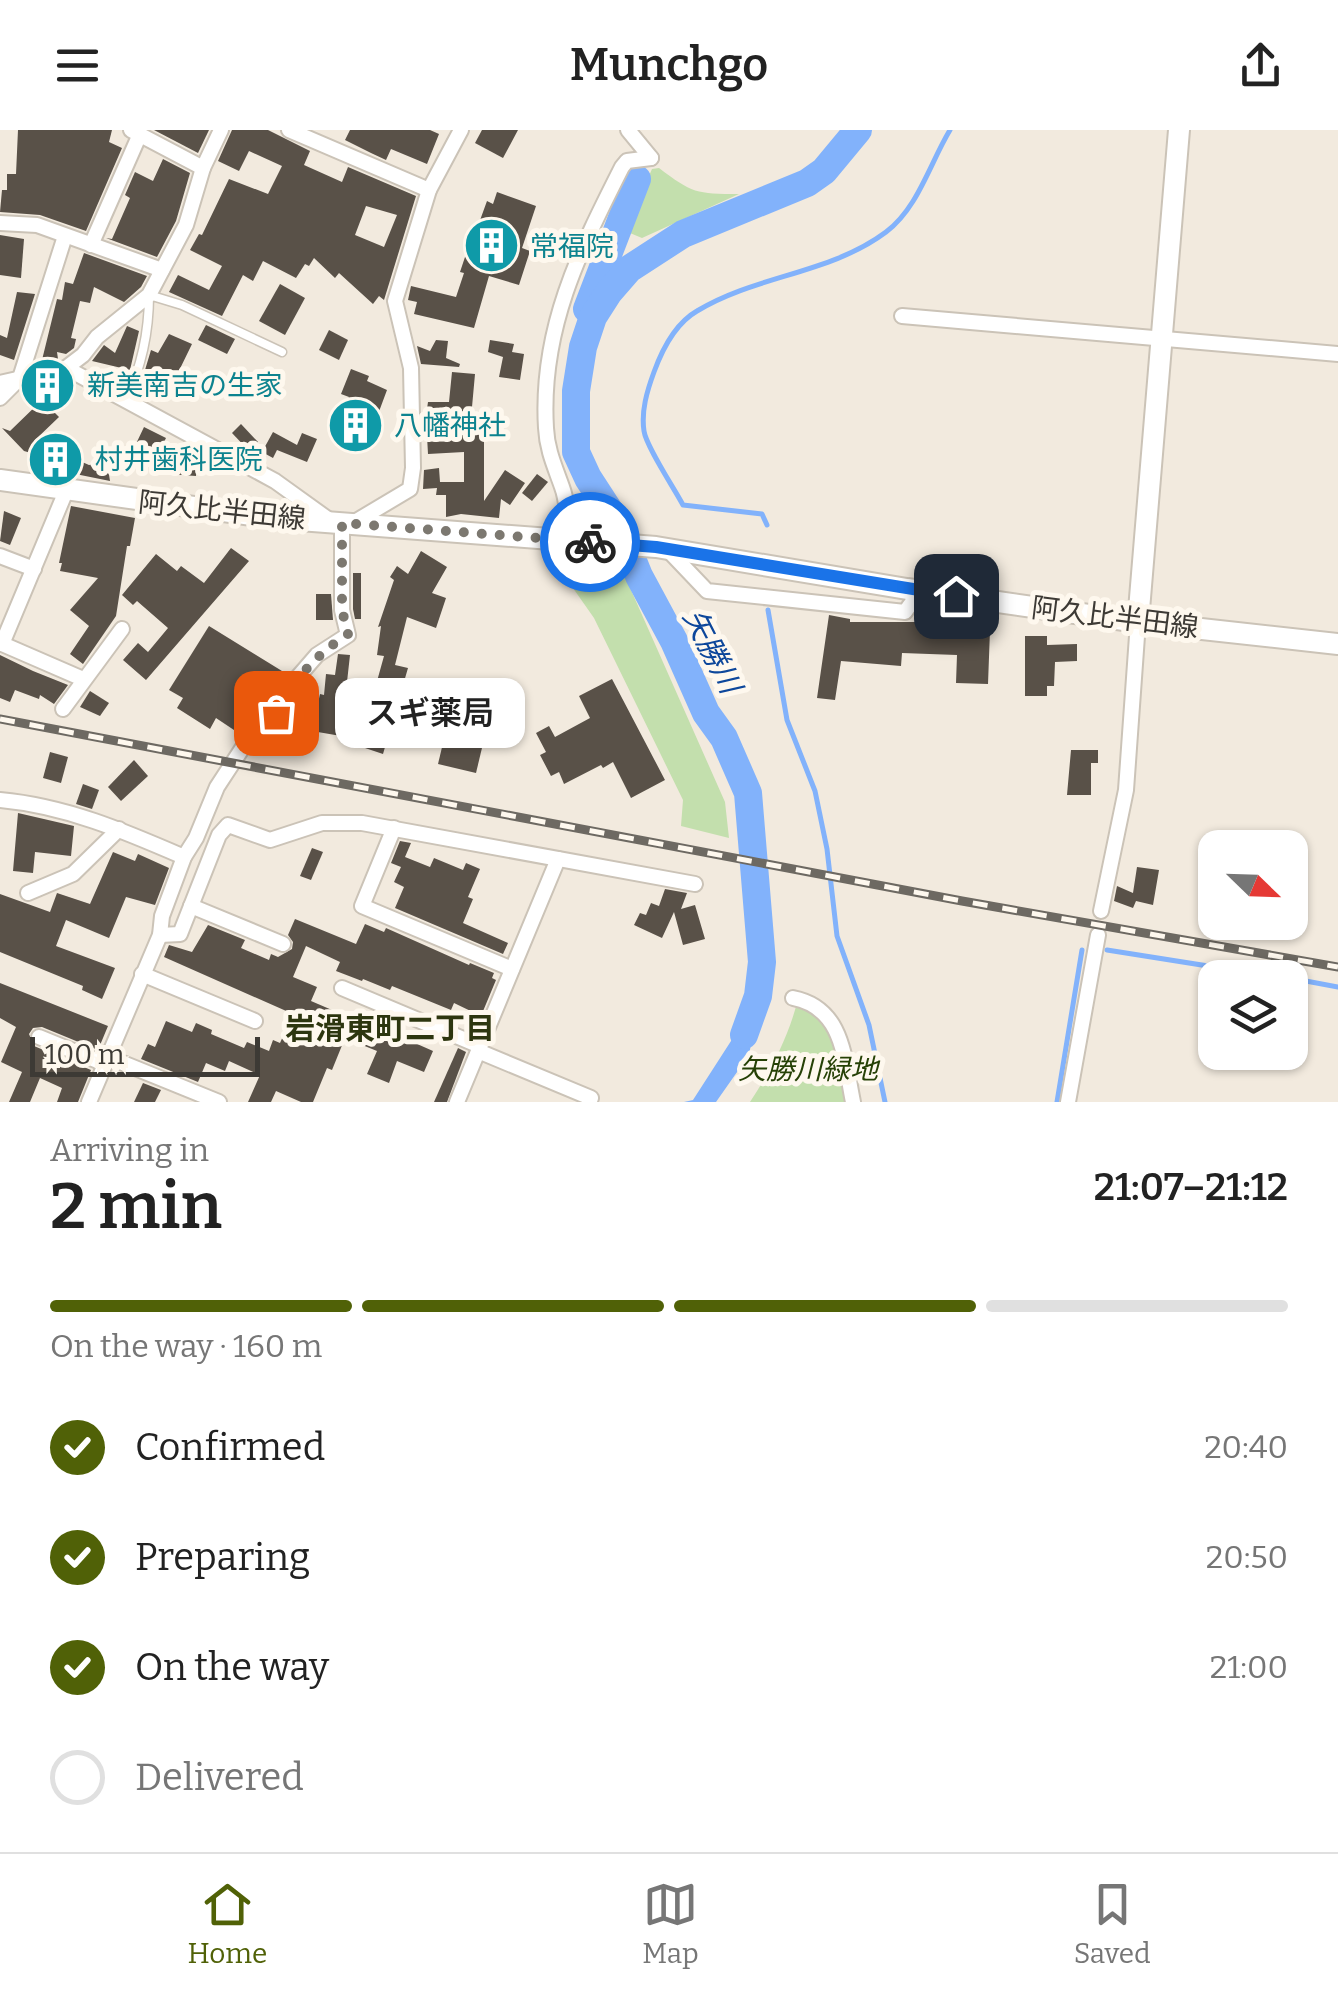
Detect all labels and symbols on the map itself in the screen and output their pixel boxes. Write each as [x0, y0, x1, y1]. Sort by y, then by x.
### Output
building icon: 常福院 [461, 216, 521, 276]
place label: 常福院 [530, 230, 614, 263]
building icon: 新美南吉の生家 [18, 355, 78, 415]
place label: 新美南吉の生家 [87, 369, 283, 402]
building icon: 八幡神社 [325, 395, 385, 455]
place label: 八幡神社 [394, 409, 506, 442]
building icon: 村井歯科医院 [26, 429, 86, 489]
place label: 村井歯科医院 [95, 443, 263, 476]
street label: 阿久比半田線 [137, 485, 307, 536]
courier [540, 492, 640, 592]
pin [914, 554, 999, 639]
street label: 阿久比半田線 [1030, 591, 1200, 644]
water label: 矢勝川 [676, 603, 750, 702]
pin [234, 671, 319, 756]
callout: スギ薬局 [336, 678, 526, 748]
north arrow [1198, 830, 1308, 940]
district label: 岩滑東町二丁目 [285, 1011, 495, 1047]
scale bar [30, 1032, 260, 1076]
park label: 矢勝川緑地 [738, 1053, 881, 1086]

